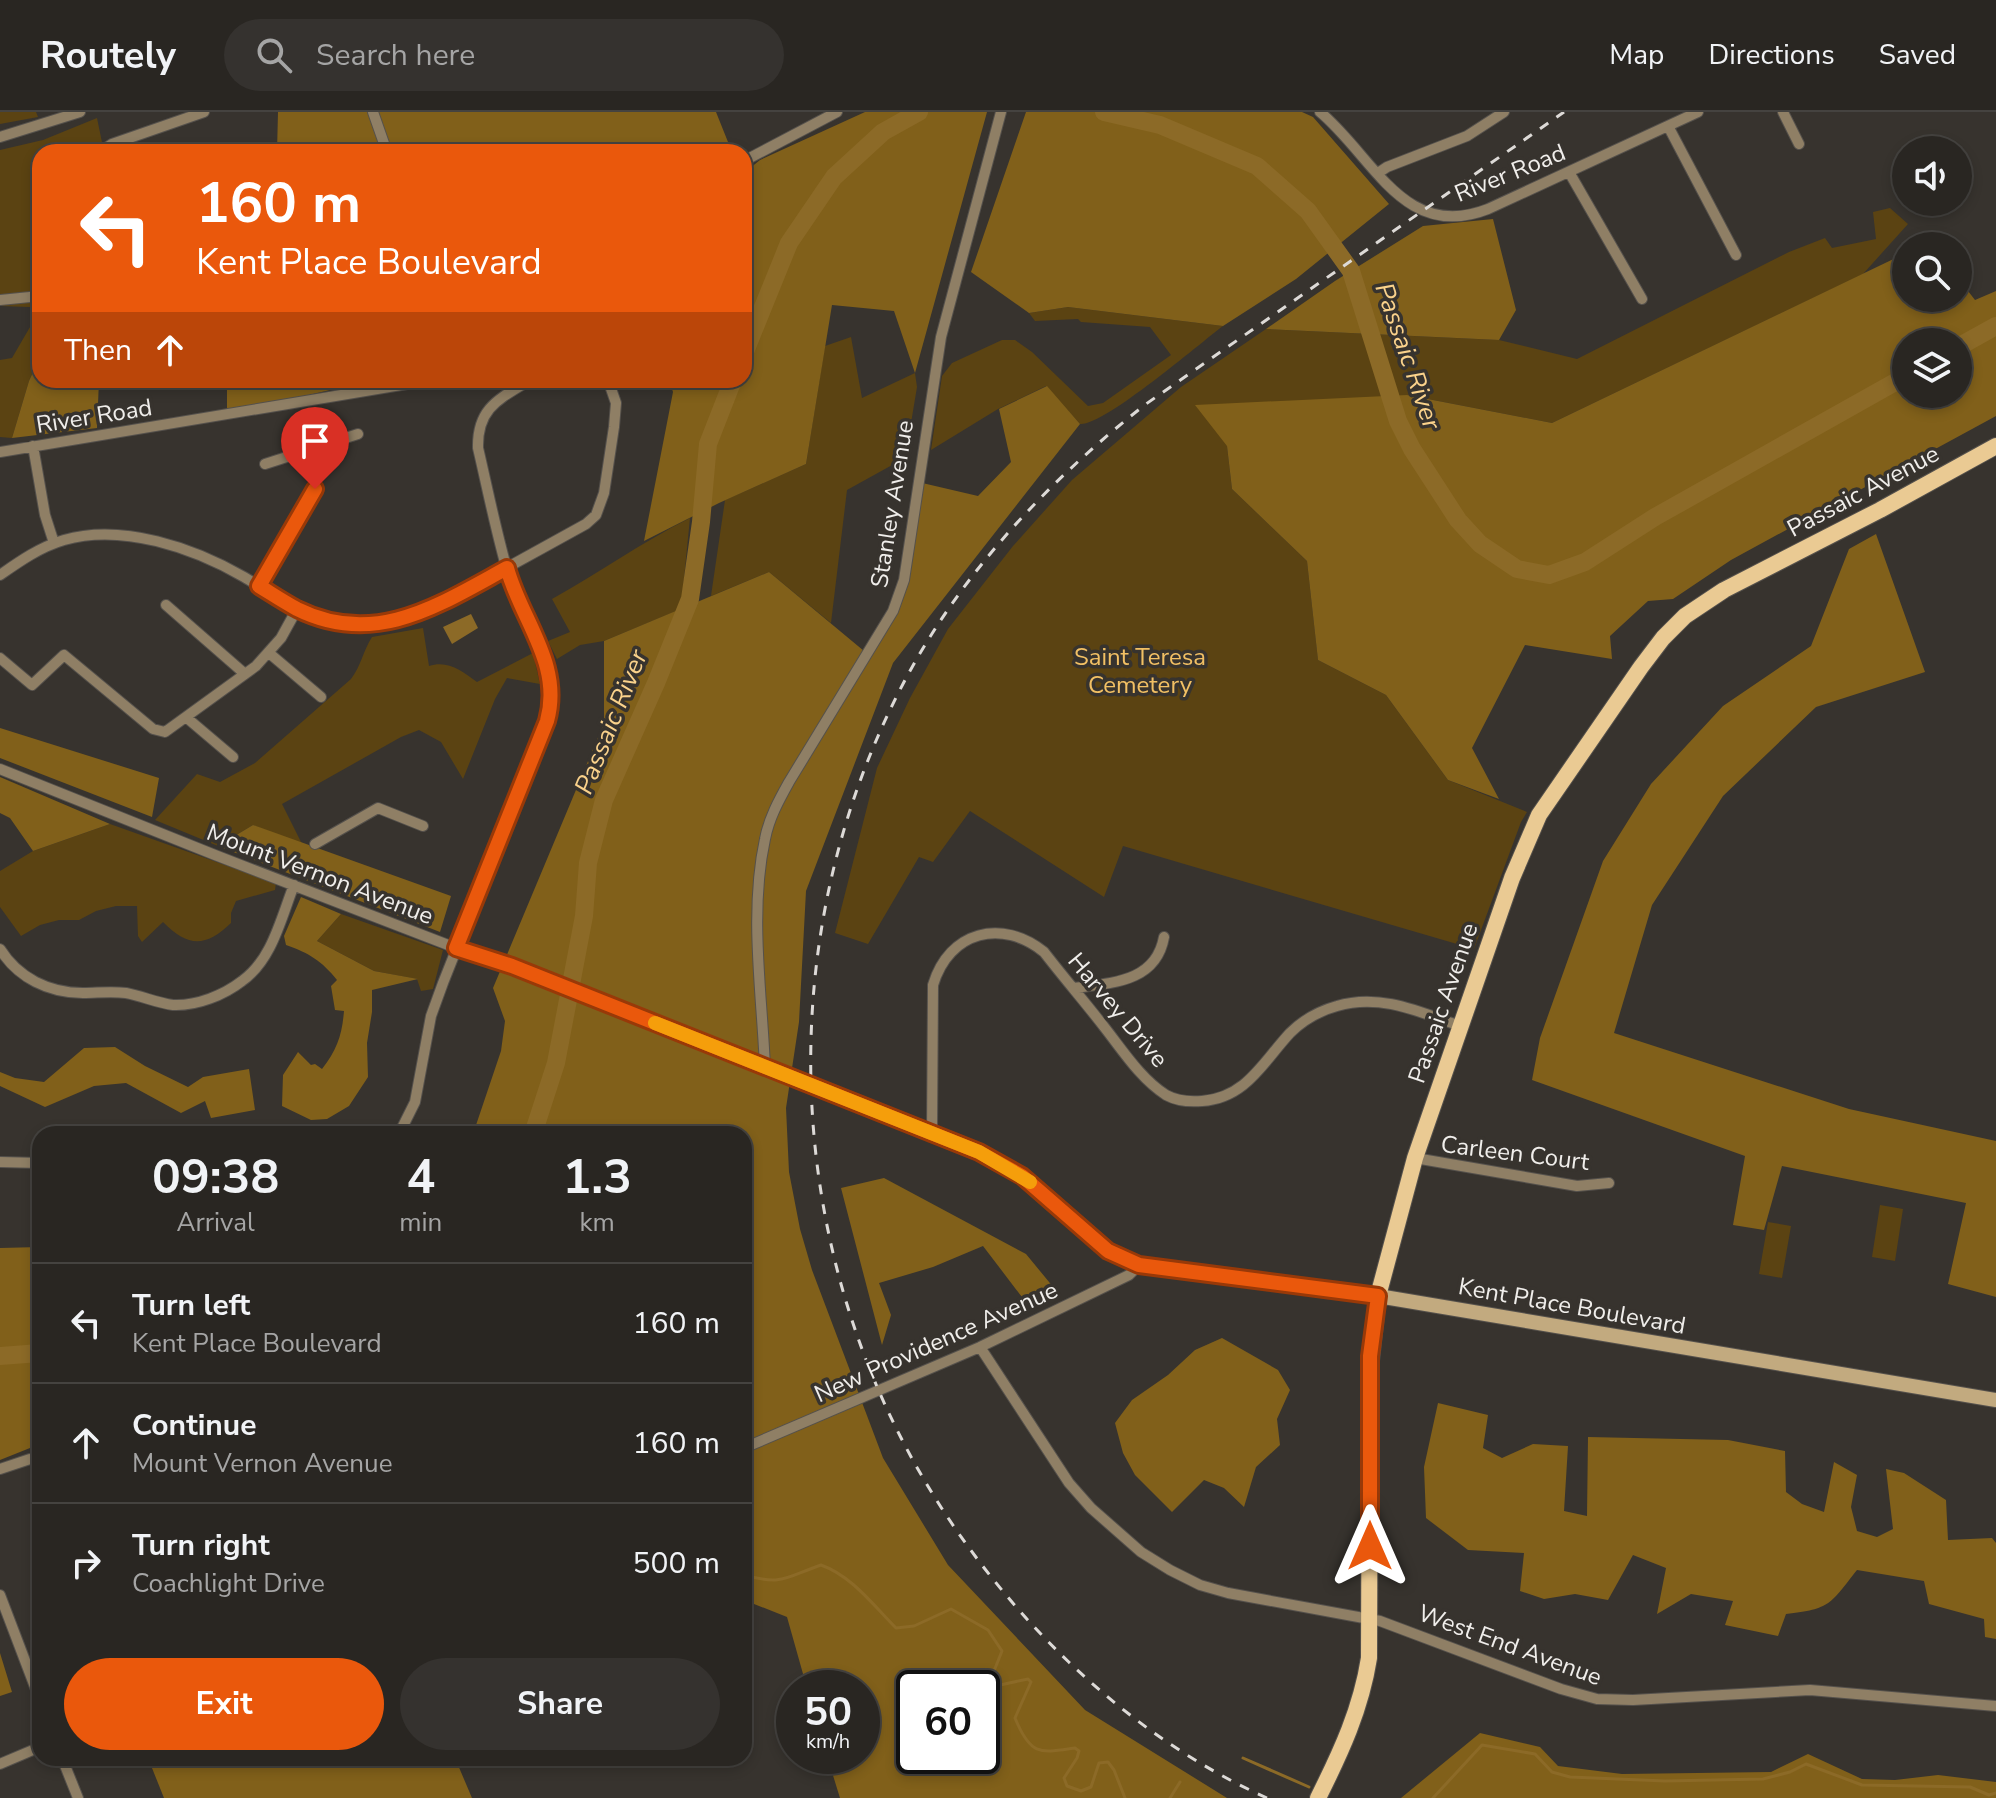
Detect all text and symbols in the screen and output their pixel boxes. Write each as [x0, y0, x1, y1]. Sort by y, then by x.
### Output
search box [224, 19, 784, 91]
text: Routely [40, 30, 176, 81]
icon: search [252, 33, 296, 77]
text: Search here [316, 35, 475, 76]
text: Map [1609, 36, 1664, 74]
text: Directions [1708, 36, 1835, 74]
text: Saved [1879, 36, 1956, 74]
street label: River Road [1450, 136, 1570, 210]
map controls [1892, 136, 1972, 408]
button: sound [1892, 136, 1972, 216]
text: 160 m [196, 165, 361, 242]
icon: left [64, 176, 168, 280]
button: search [1892, 232, 1972, 312]
text: Kent Place Boulevard [196, 238, 542, 287]
water label: Passaic River [1367, 278, 1450, 435]
icon: ahead [148, 328, 192, 372]
button: layers [1892, 328, 1972, 408]
text: Then [64, 330, 132, 371]
street label: River Road [34, 391, 154, 441]
pin [281, 407, 349, 489]
street label: Stanley Avenue [863, 418, 921, 590]
icon: arrive [293, 419, 337, 463]
street label: Passaic Avenue [1781, 438, 1945, 544]
park label: Saint Teresa Cemetery [1074, 641, 1206, 701]
water label: Passaic River [566, 644, 656, 799]
street label: Mount Vernon Avenue [202, 816, 438, 932]
street label: Passaic Avenue [1401, 919, 1485, 1087]
street label: Harvey Drive [1061, 946, 1175, 1074]
street label: Carleen Court [1439, 1128, 1592, 1178]
text: 09:38 [152, 1144, 279, 1210]
text: 4 [406, 1144, 435, 1210]
text: 1.3 [562, 1144, 632, 1210]
text: Arrival [177, 1205, 255, 1240]
text: min [399, 1205, 442, 1240]
text: km [580, 1205, 615, 1240]
street label: Kent Place Boulevard [1456, 1270, 1688, 1342]
street label: New Providence Avenue [809, 1274, 1063, 1410]
text: Turn left [132, 1285, 250, 1326]
icon: left [64, 1301, 108, 1345]
text: 160 m [633, 1303, 720, 1344]
text: Kent Place Boulevard [132, 1326, 382, 1361]
text: Continue [132, 1405, 257, 1446]
icon: ahead [64, 1421, 108, 1465]
text: 160 m [633, 1423, 720, 1464]
text: Mount Vernon Avenue [132, 1446, 393, 1481]
position arrow [1328, 1504, 1412, 1588]
text: Turn right [132, 1525, 270, 1566]
icon: right [64, 1541, 108, 1585]
text: 500 m [633, 1543, 720, 1584]
text: Coachlight Drive [132, 1566, 325, 1601]
street label: West End Avenue [1414, 1597, 1606, 1693]
button: Exit [64, 1658, 384, 1750]
button: Share [400, 1658, 720, 1750]
speed limit sign: 60 [896, 1670, 1000, 1774]
text: 50 [804, 1685, 852, 1739]
text: km/h [806, 1728, 850, 1755]

